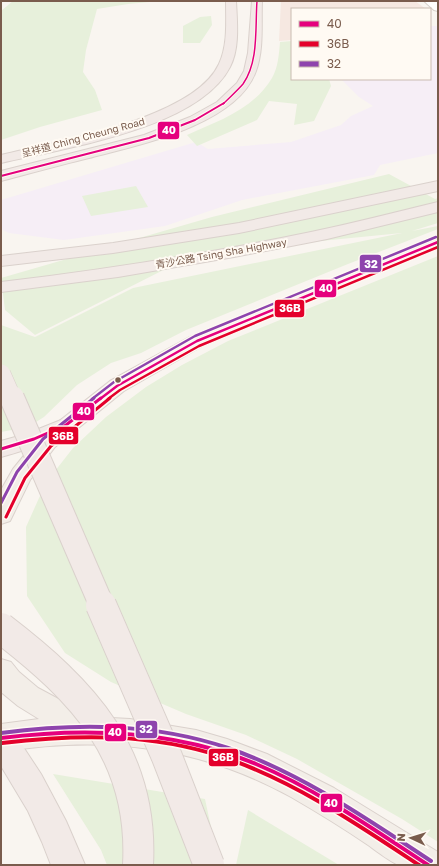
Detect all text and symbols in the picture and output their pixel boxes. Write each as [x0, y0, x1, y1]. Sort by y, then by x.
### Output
legend [291, 8, 431, 80]
text: 40 [327, 16, 342, 31]
text: 36B [327, 36, 349, 51]
text: 32 [327, 56, 341, 71]
street label: 呈祥道 Ching Cheung Road [20, 115, 146, 159]
line badge: 40 [157, 121, 180, 140]
text: 40 [162, 123, 176, 136]
street label: 青沙公路 Tsing Sha Highway [154, 235, 288, 270]
line badge: 32 [359, 254, 382, 273]
text: 32 [364, 257, 378, 270]
line badge: 40 [314, 279, 337, 298]
text: 40 [319, 281, 333, 294]
line badge: 36B [274, 299, 305, 318]
text: 36B [279, 301, 301, 314]
unlabelled marker [113, 375, 123, 385]
line badge: 40 [72, 402, 95, 421]
text: 40 [77, 404, 91, 417]
line badge: 36B [48, 426, 79, 445]
text: 36B [52, 429, 74, 442]
line badge: 32 [135, 720, 158, 739]
text: 32 [139, 722, 153, 735]
line badge: 40 [104, 723, 127, 742]
text: 40 [108, 725, 122, 738]
line badge: 36B [208, 748, 239, 767]
text: 36B [212, 750, 234, 763]
line badge: 40 [320, 793, 343, 813]
text: 40 [324, 796, 338, 809]
north arrow [391, 818, 431, 858]
text: N [394, 833, 407, 842]

